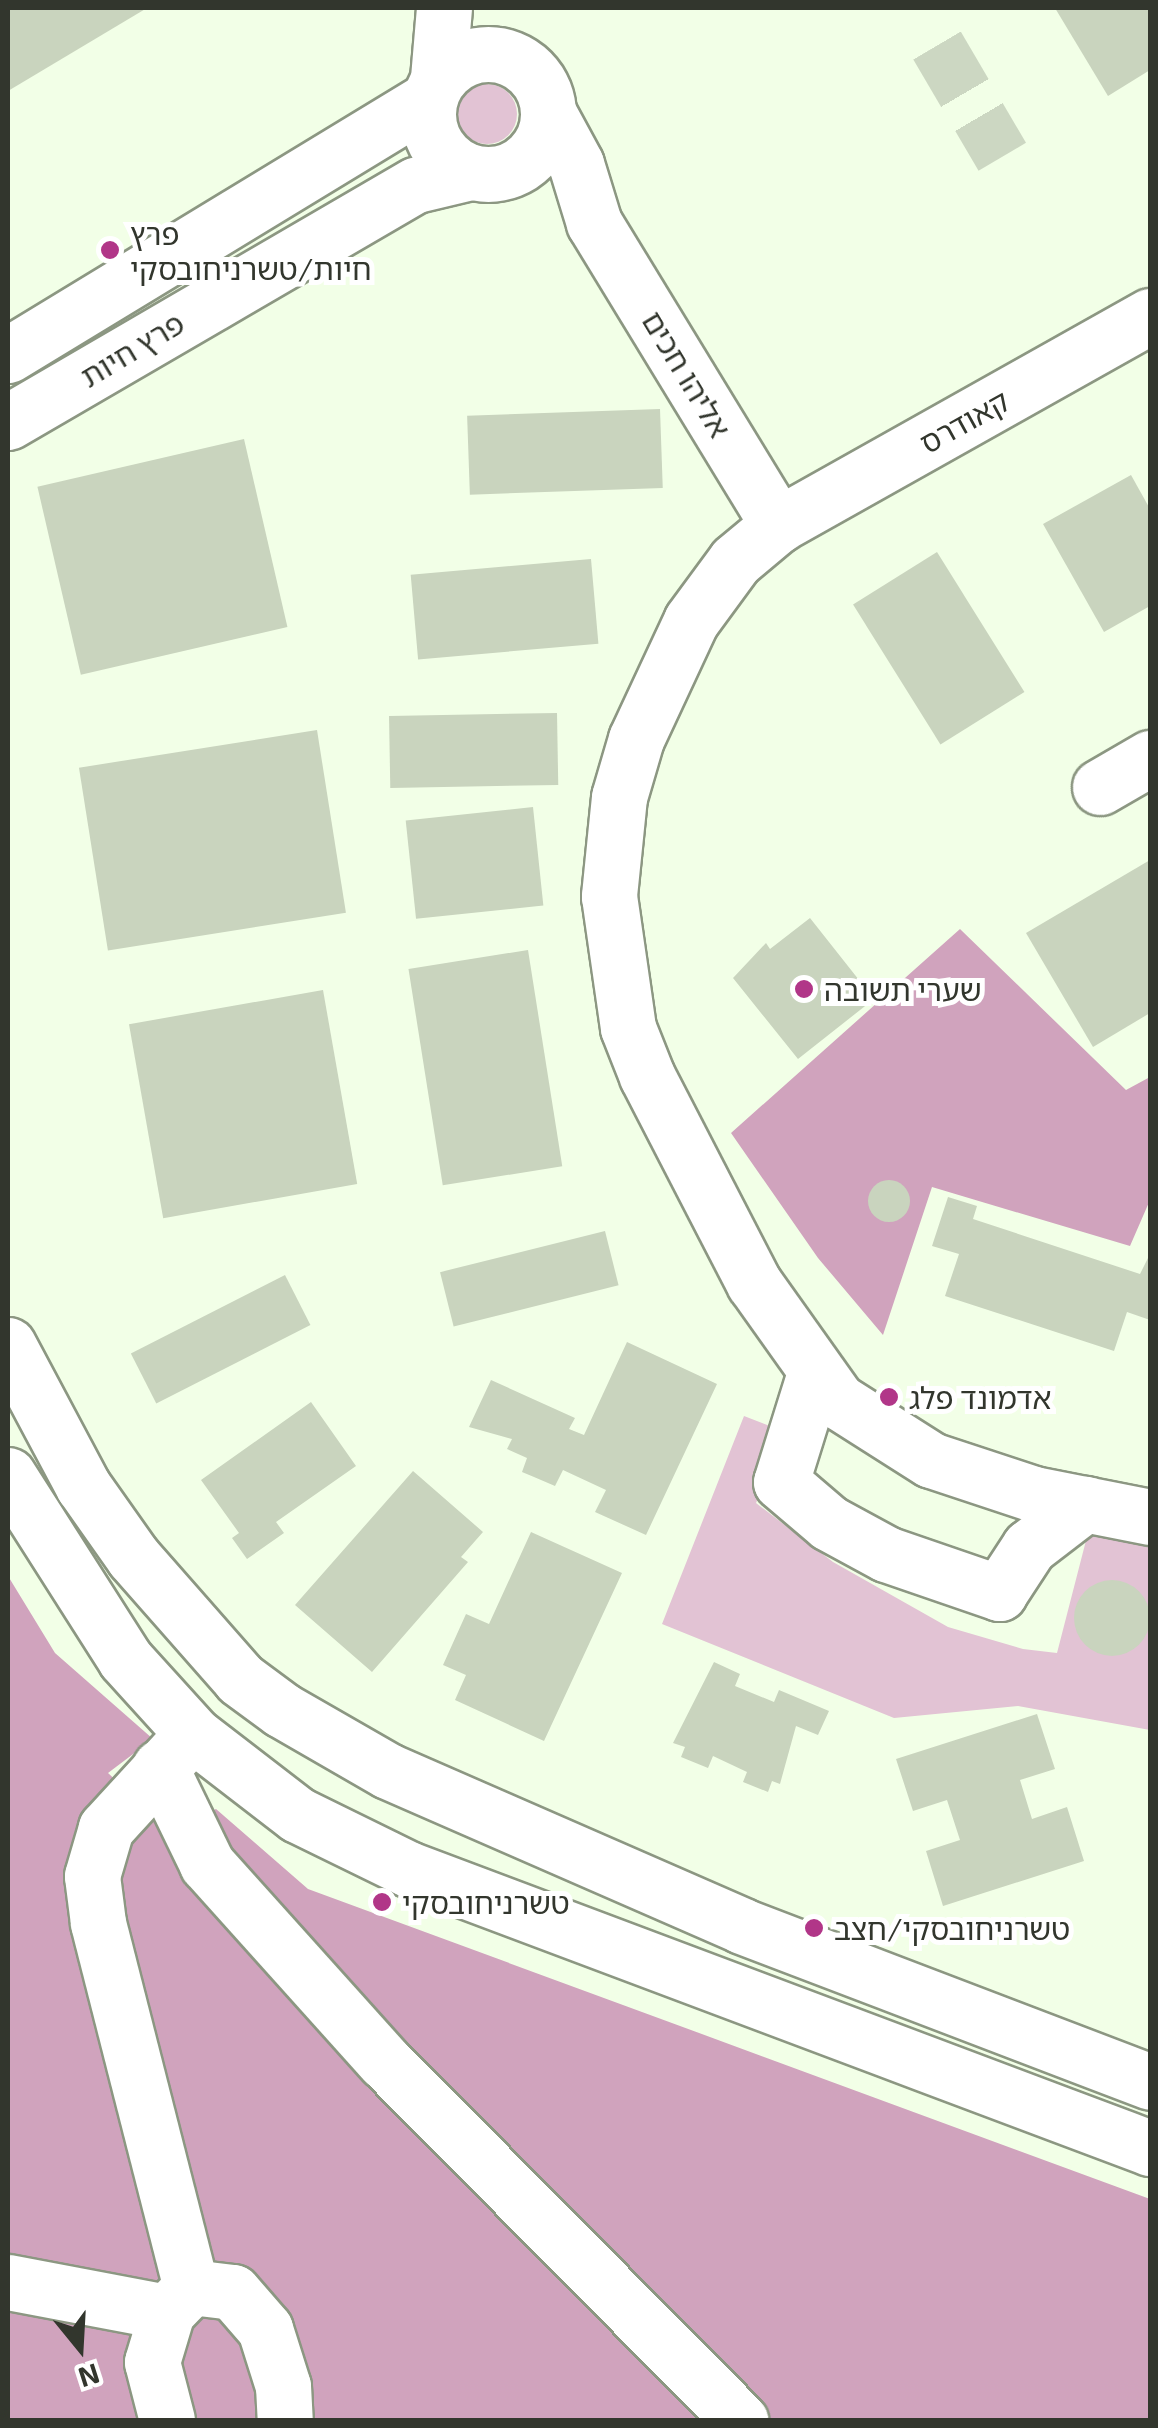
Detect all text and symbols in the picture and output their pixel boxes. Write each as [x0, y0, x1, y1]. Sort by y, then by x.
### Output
place label: פרץ חיות/טשרניחובסקי [130, 215, 372, 286]
marker: פרץ חיות/טשרניחובסקי [99, 239, 121, 261]
street label: פרץ חיות [74, 304, 190, 394]
street label: אליהו חכים [635, 304, 739, 444]
street label: קאודרס [913, 382, 1015, 460]
place label: שערי תשובה [824, 971, 982, 1007]
marker: שערי תשובה [793, 978, 815, 1000]
place label: אדמונד פלג [909, 1379, 1052, 1415]
marker: אדמונד פלג [878, 1386, 900, 1408]
place label: טשרניחובסקי [402, 1884, 570, 1920]
marker: טשרניחובסקי [371, 1891, 393, 1913]
place label: טשרניחובסקי/חצב [834, 1910, 1070, 1946]
marker: טשרניחובסקי/חצב [803, 1917, 825, 1939]
north arrow [30, 2298, 130, 2398]
text: N [74, 2357, 104, 2396]

